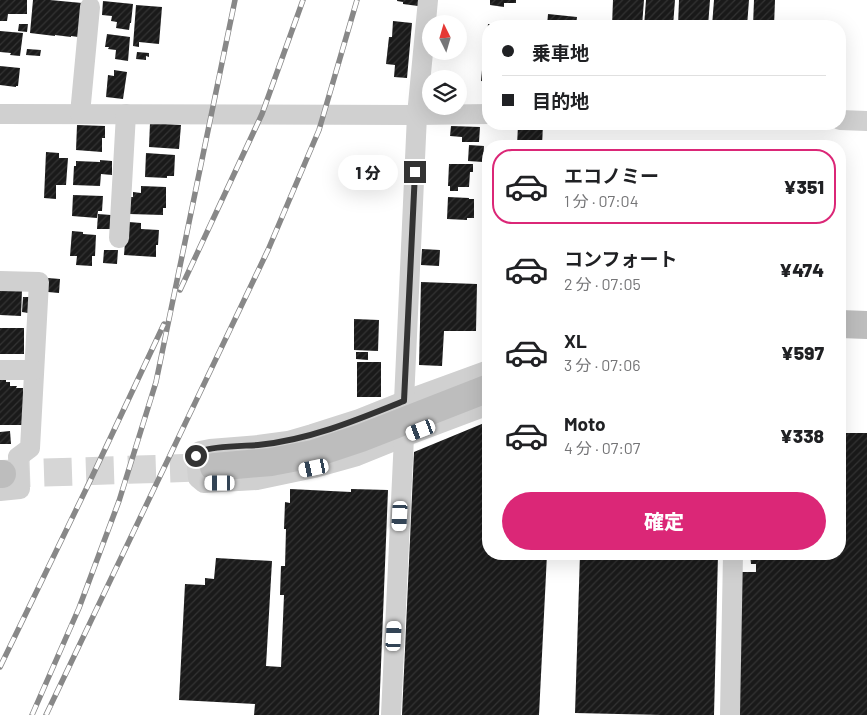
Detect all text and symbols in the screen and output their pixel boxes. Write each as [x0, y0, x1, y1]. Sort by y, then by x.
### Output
north arrow [422, 15, 468, 60]
map controls [422, 15, 467, 115]
text: 乗車地 [532, 41, 589, 64]
button: layers [422, 70, 467, 115]
text: 目的地 [532, 89, 589, 112]
callout: 1 分 [338, 154, 398, 190]
route end [404, 161, 426, 183]
text: 1 分 [356, 163, 380, 182]
icon: car [504, 164, 549, 209]
text: エコノミー [564, 164, 659, 187]
text: ¥351 [784, 175, 824, 198]
text: 1 分 · 07:04 [564, 191, 638, 210]
icon: car [504, 247, 549, 292]
text: コンフォート [564, 247, 677, 270]
text: ¥474 [779, 258, 824, 281]
text: 2 分 · 07:05 [564, 274, 641, 293]
text: XL [564, 329, 587, 352]
icon: car [504, 330, 549, 375]
text: ¥597 [781, 341, 824, 364]
text: 3 分 · 07:06 [564, 355, 641, 374]
text: Moto [564, 412, 606, 435]
icon: car [504, 413, 549, 458]
car [404, 418, 437, 442]
text: ¥338 [780, 424, 824, 447]
text: 4 分 · 07:07 [564, 438, 640, 457]
route start [185, 445, 207, 467]
car [297, 458, 330, 478]
car [205, 476, 235, 491]
button: 確定 [502, 492, 826, 550]
car [391, 501, 408, 531]
car [385, 621, 402, 651]

